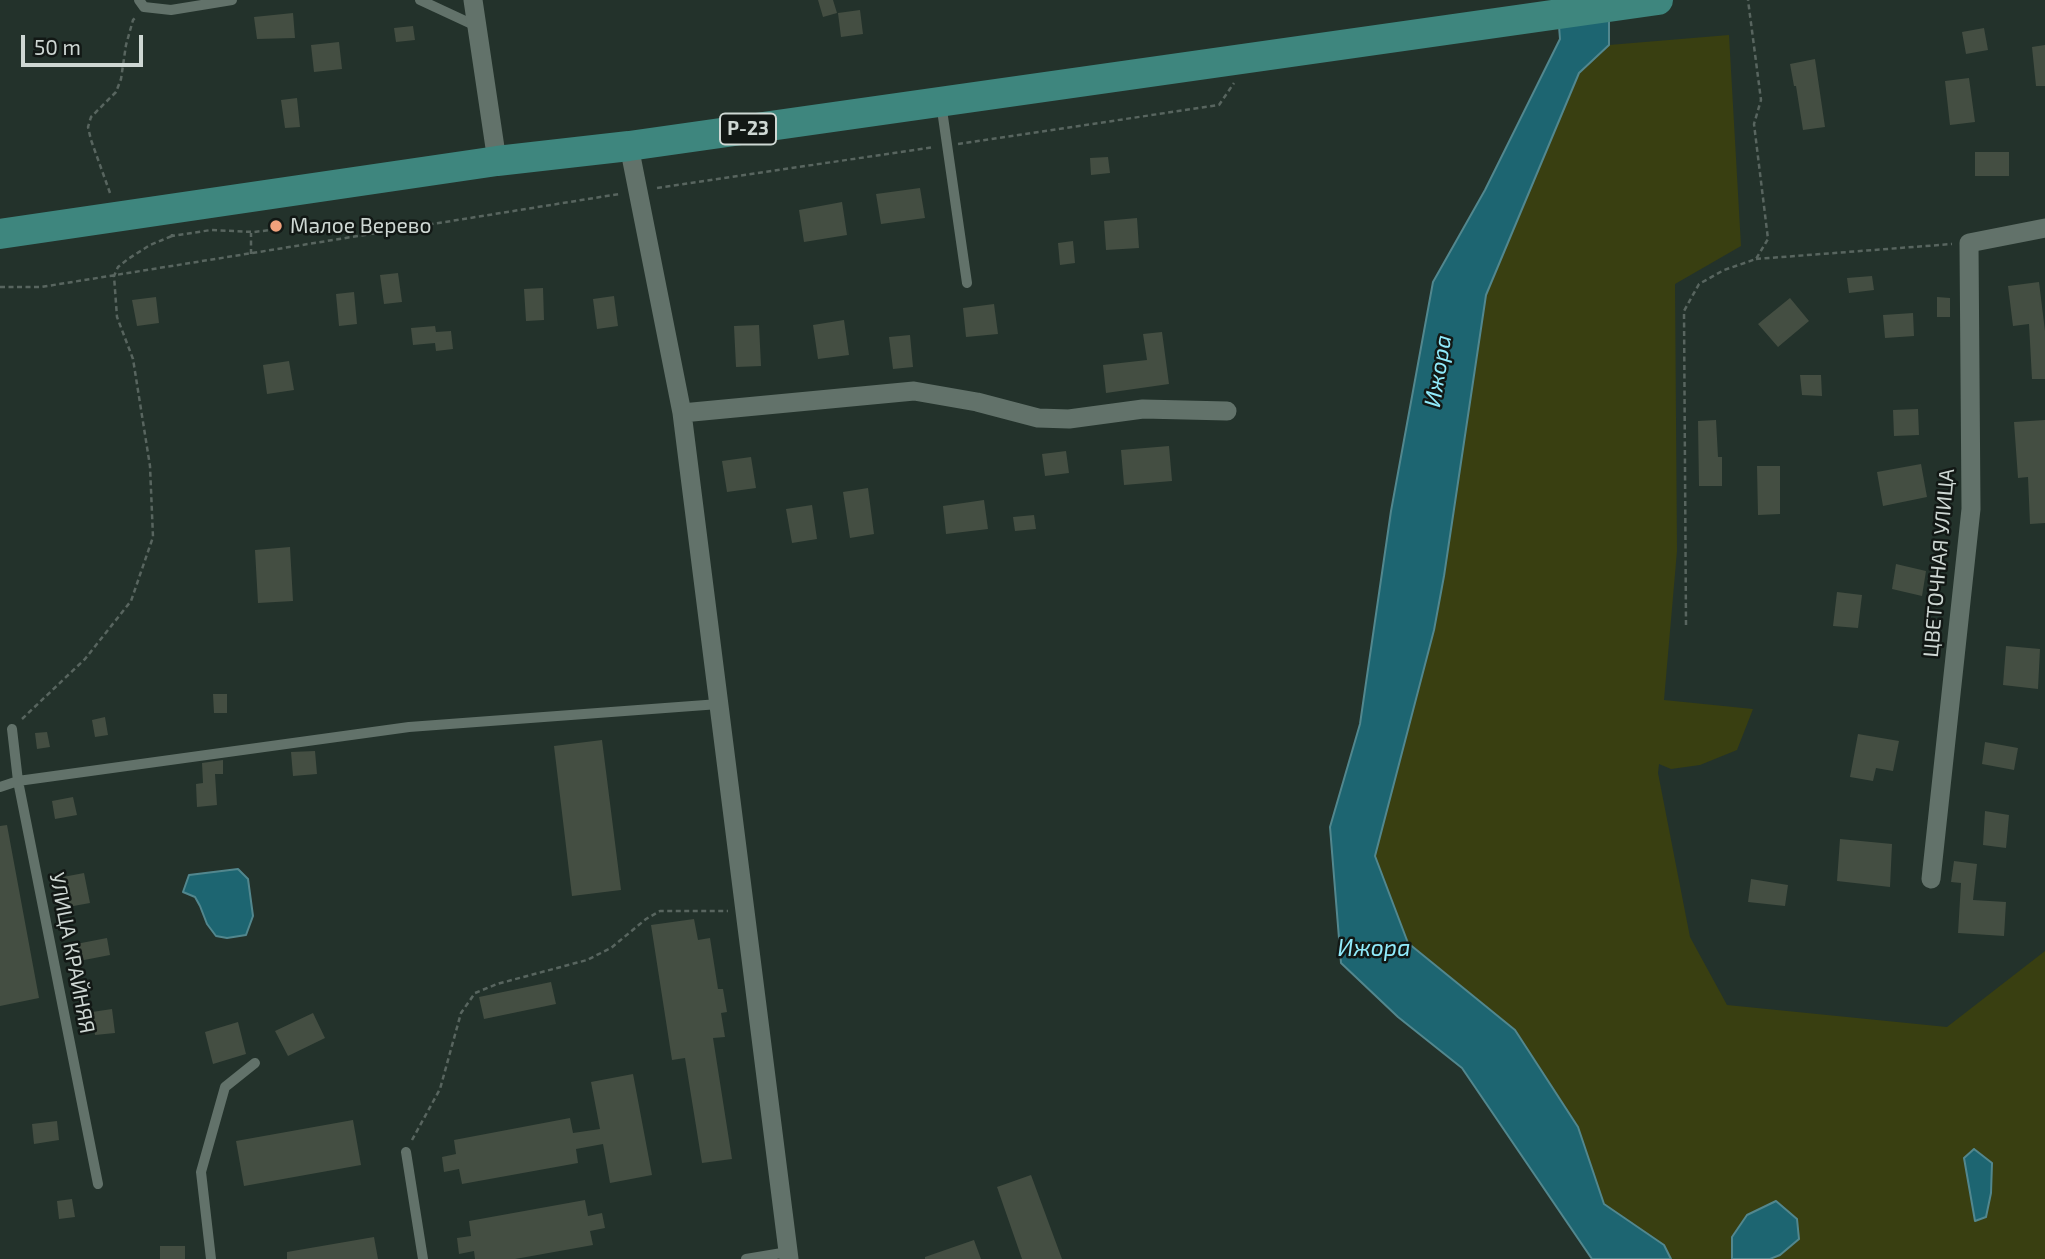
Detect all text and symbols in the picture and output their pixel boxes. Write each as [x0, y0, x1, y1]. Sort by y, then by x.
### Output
scale bar [24, 21, 147, 65]
text: 50 m [34, 34, 81, 59]
road number: Р-23 [720, 113, 776, 144]
place label: Малое Верево [290, 213, 431, 239]
marker: Малое Верево [268, 218, 284, 234]
water label: Ижора [1419, 333, 1457, 409]
street label: ЦВЕТОЧНАЯ УЛИЦА [1918, 467, 1960, 659]
street label: УЛИЦА КРАЙНЯЯ [44, 870, 100, 1036]
water label: Ижора [1338, 934, 1410, 962]

